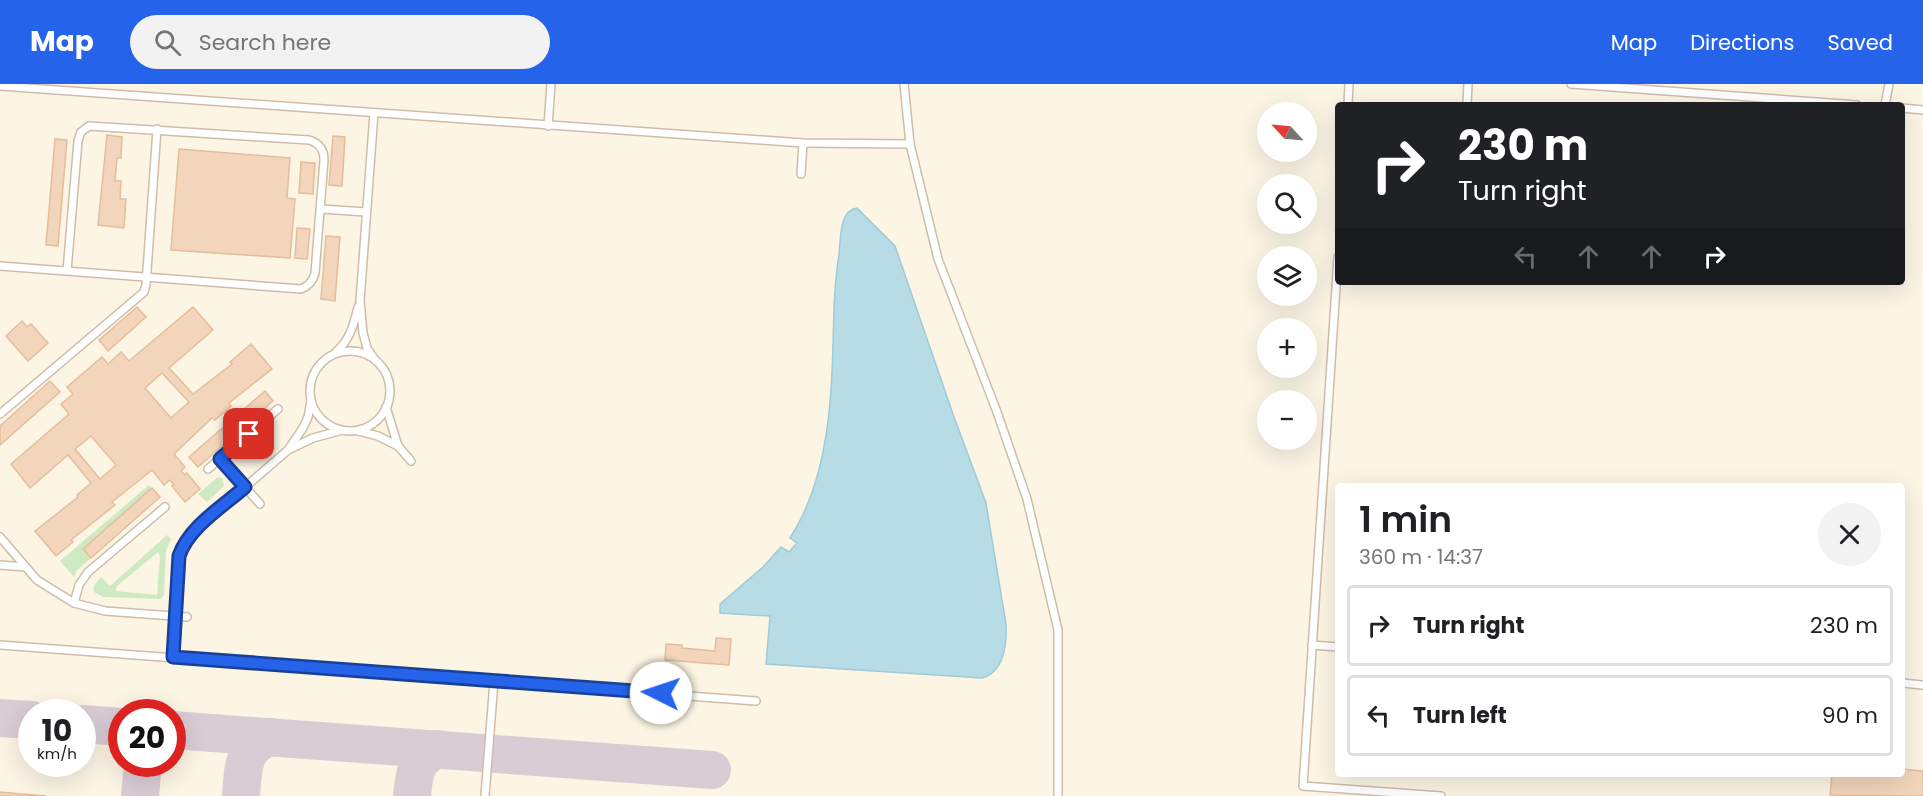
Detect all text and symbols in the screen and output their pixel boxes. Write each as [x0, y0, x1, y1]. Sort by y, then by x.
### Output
search box [130, 15, 550, 69]
text: Map [30, 22, 94, 61]
icon: search [151, 26, 184, 59]
text: Search here [199, 27, 331, 58]
text: Map [1611, 28, 1657, 57]
text: Directions [1690, 28, 1794, 57]
text: Saved [1827, 28, 1893, 57]
north arrow [1257, 102, 1317, 162]
map controls [1257, 102, 1317, 450]
text: 230 m [1458, 116, 1588, 175]
icon: right [1359, 126, 1437, 204]
text: Turn right [1458, 172, 1587, 209]
button: search [1257, 174, 1317, 234]
icon: left [1509, 240, 1542, 273]
icon: ahead [1572, 240, 1605, 273]
icon: ahead [1635, 240, 1668, 273]
icon: right [1698, 240, 1731, 273]
button: layers [1257, 246, 1317, 306]
button: + [1257, 318, 1317, 378]
button: − [1257, 390, 1317, 450]
pin [223, 408, 274, 459]
icon: arrive [232, 417, 265, 450]
text: 1 min [1359, 494, 1452, 545]
button: close [1818, 503, 1881, 566]
text: 360 m · 14:37 [1359, 543, 1483, 571]
icon: right [1362, 609, 1395, 642]
text: Turn right [1413, 610, 1524, 641]
text: 230 m [1810, 610, 1878, 641]
position arrow [629, 661, 693, 725]
speed limit sign: 20 [108, 699, 186, 777]
icon: left [1362, 699, 1395, 732]
text: Turn left [1413, 700, 1507, 731]
text: 90 m [1822, 700, 1878, 731]
text: 10 [42, 709, 72, 752]
text: km/h [37, 743, 77, 764]

